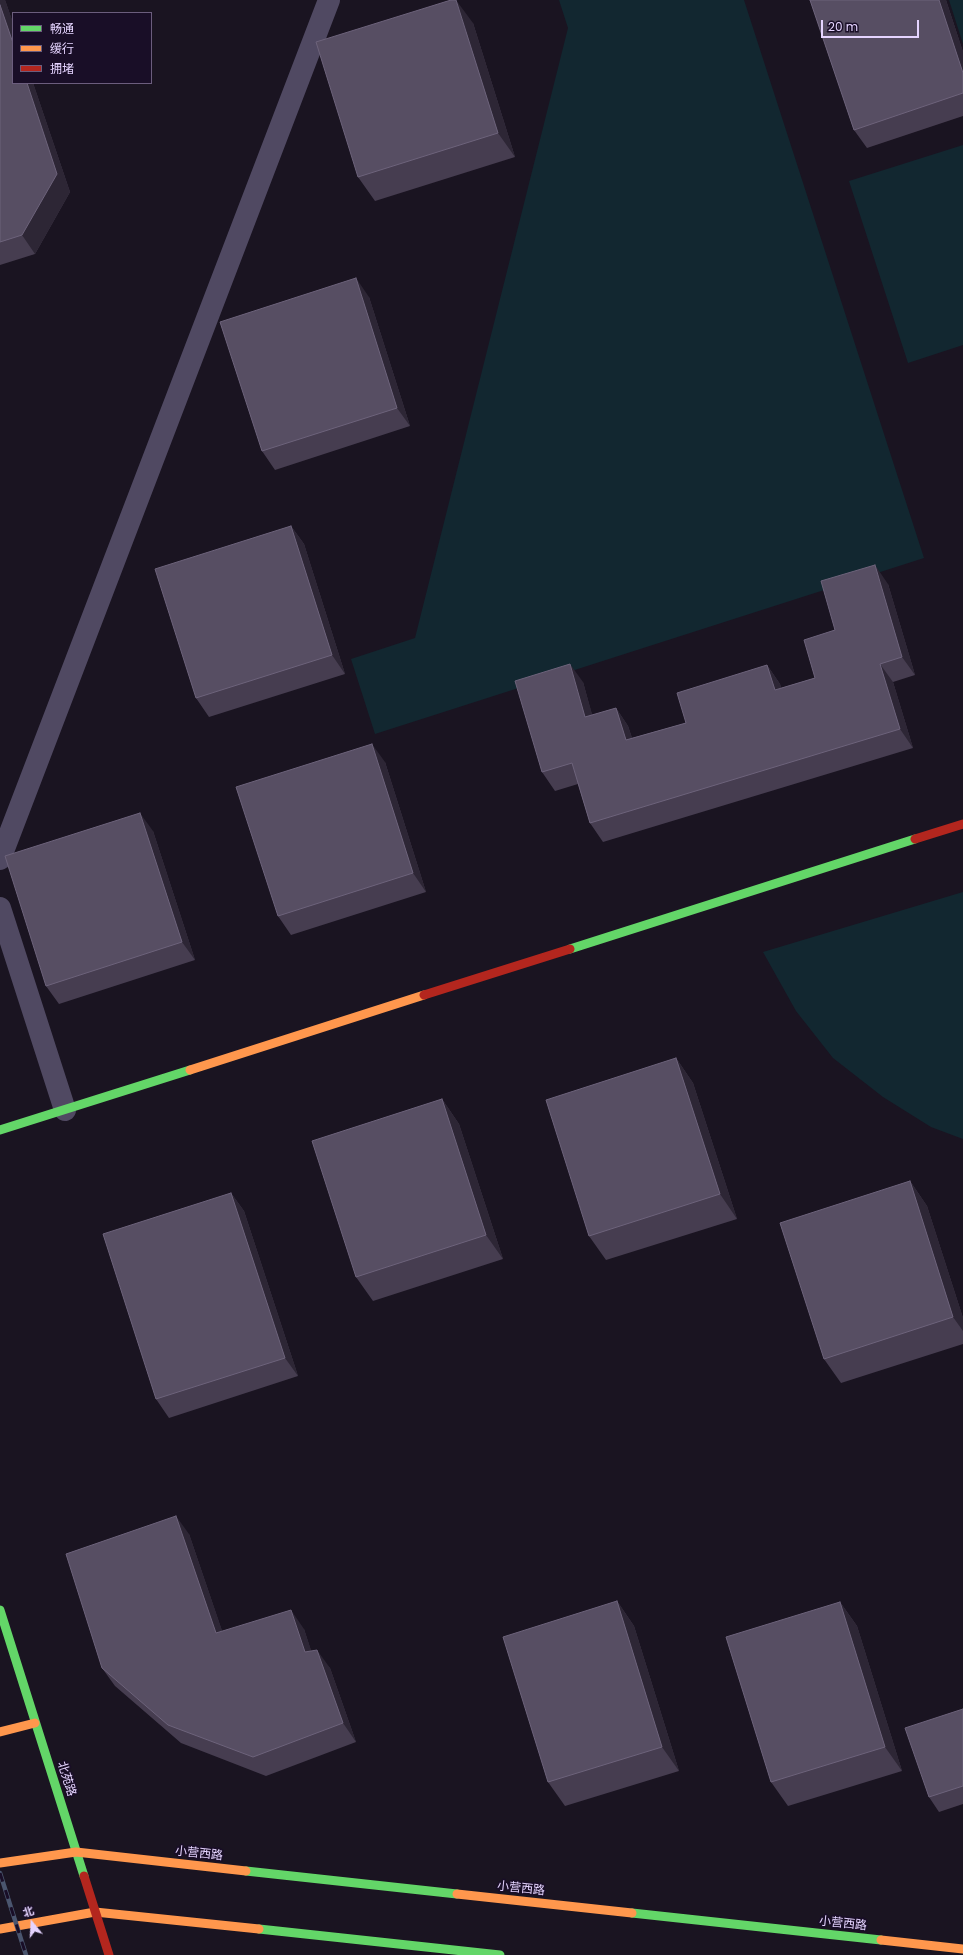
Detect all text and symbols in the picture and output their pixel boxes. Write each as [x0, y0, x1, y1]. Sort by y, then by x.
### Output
legend [12, 12, 152, 84]
scale bar [823, 12, 921, 38]
text: 20 m [828, 18, 858, 35]
text: 畅通 [50, 20, 74, 37]
text: 缓行 [50, 40, 74, 57]
text: 拥堵 [50, 60, 74, 77]
street label: 北苑路 [54, 1760, 78, 1798]
street label: 小营西路 [174, 1844, 224, 1864]
street label: 小营西路 [496, 1879, 546, 1899]
text: 北 [21, 1902, 36, 1921]
north arrow [12, 1903, 52, 1943]
street label: 小营西路 [818, 1914, 868, 1934]

